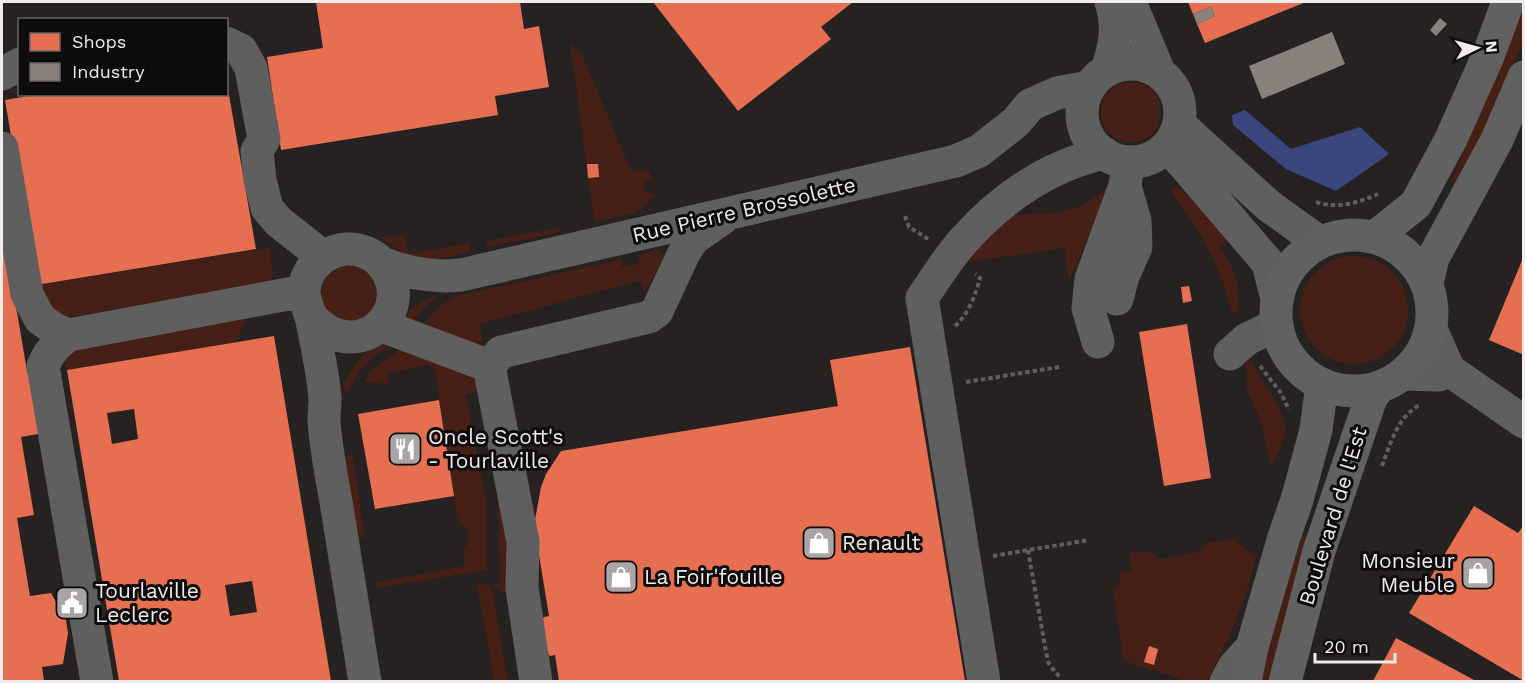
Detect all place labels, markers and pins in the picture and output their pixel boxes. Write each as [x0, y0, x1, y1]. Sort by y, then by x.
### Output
place label: Oncle Scott's - Tourlaville [428, 424, 564, 473]
restaurant icon: Oncle Scott's - Tourlaville [387, 431, 423, 467]
shop icon: Renault [801, 525, 837, 561]
place label: Renault [842, 530, 921, 555]
place label: Monsieur Meuble [1361, 548, 1455, 597]
shop icon: Monsieur Meuble [1460, 555, 1496, 591]
shop icon: La Foir'fouille [603, 559, 639, 595]
place label: La Foir'fouille [644, 564, 783, 589]
place label: Tourlaville Leclerc [95, 578, 199, 627]
public building icon: Tourlaville Leclerc [54, 585, 90, 621]

